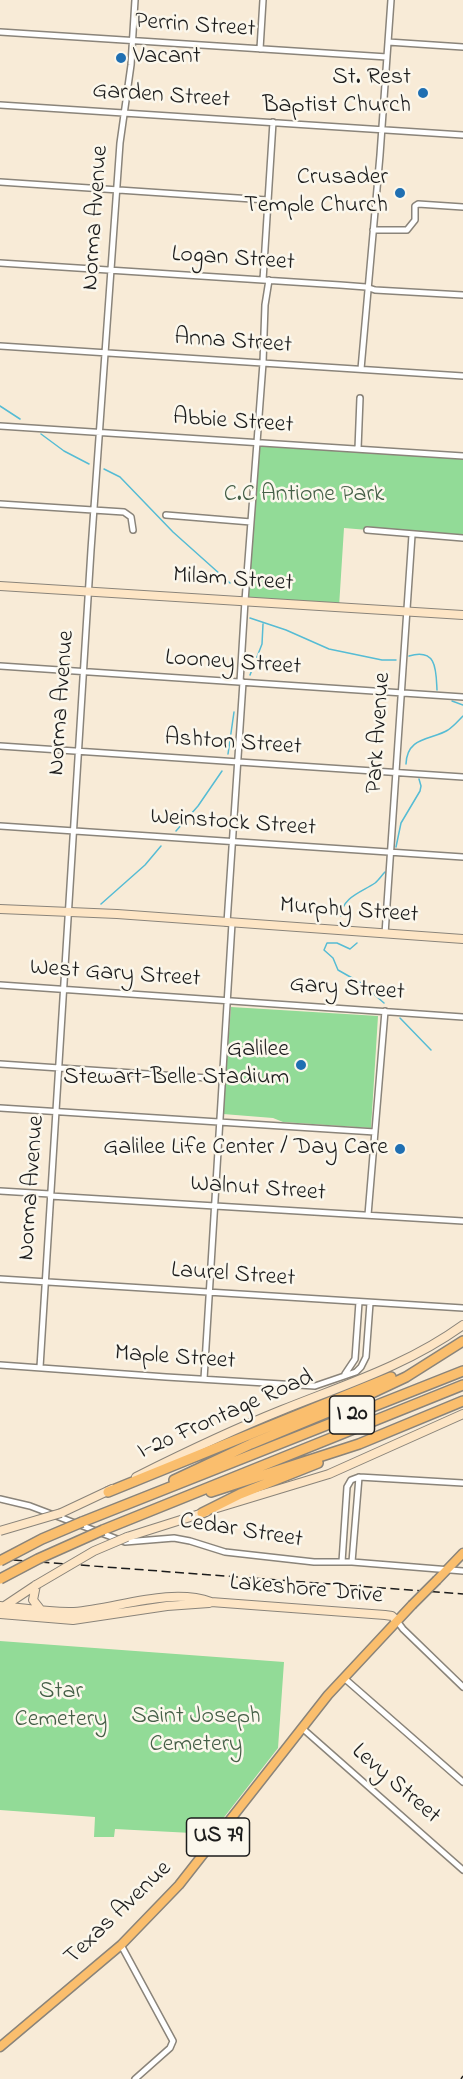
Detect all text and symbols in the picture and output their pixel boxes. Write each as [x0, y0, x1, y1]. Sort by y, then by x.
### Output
street label: Perrin Street [134, 8, 256, 46]
place label: Vacant [133, 44, 201, 72]
marker: Vacant [114, 51, 128, 65]
place label: St. Rest Baptist Church [262, 65, 411, 121]
street label: Garden Street [91, 78, 231, 116]
marker: St. Rest Baptist Church [416, 86, 430, 100]
street label: Norma Avenue [78, 144, 116, 292]
place label: Crusader Temple Church [244, 165, 388, 221]
marker: Crusader Temple Church [393, 186, 407, 200]
street label: Logan Street [170, 241, 296, 279]
street label: Anna Street [173, 325, 293, 361]
street label: Abbie Street [172, 404, 294, 442]
park label: C.C Antione Park [224, 482, 384, 510]
street label: Milam Street [172, 562, 294, 600]
street label: Norma Avenue [44, 629, 82, 777]
street label: Looney Street [164, 645, 302, 683]
street label: Park Avenue [361, 672, 399, 794]
street label: Ashton Street [164, 725, 302, 763]
street label: Weinstock Street [149, 804, 317, 844]
street label: Murphy Street [279, 893, 419, 931]
street label: West Gary Street [29, 955, 201, 995]
street label: Gary Street [288, 972, 406, 1008]
place label: Galilee Stewart-Belle Stadium [63, 1037, 289, 1093]
marker: Galilee Stewart-Belle Stadium [294, 1058, 308, 1072]
street label: Norma Avenue [14, 1114, 52, 1262]
place label: Galilee Life Center / Day Care [103, 1135, 388, 1163]
marker: Galilee Life Center / Day Care [393, 1142, 407, 1156]
street label: Walnut Street [189, 1171, 327, 1209]
street label: Laurel Street [170, 1257, 296, 1295]
street label: Maple Street [114, 1340, 236, 1378]
street label: I-20 Frontage Road [134, 1364, 318, 1468]
road number: I 20 [330, 1396, 374, 1434]
street label: Cedar Street [177, 1508, 305, 1556]
street label: Lakeshore Drive [228, 1570, 384, 1612]
park label: Star Cemetery [15, 1679, 107, 1735]
park label: Saint Joseph Cemetery [131, 1704, 261, 1760]
street label: Levy Street [345, 1738, 445, 1832]
road number: US 79 [186, 1818, 250, 1856]
street label: Texas Avenue [59, 1856, 179, 1972]

